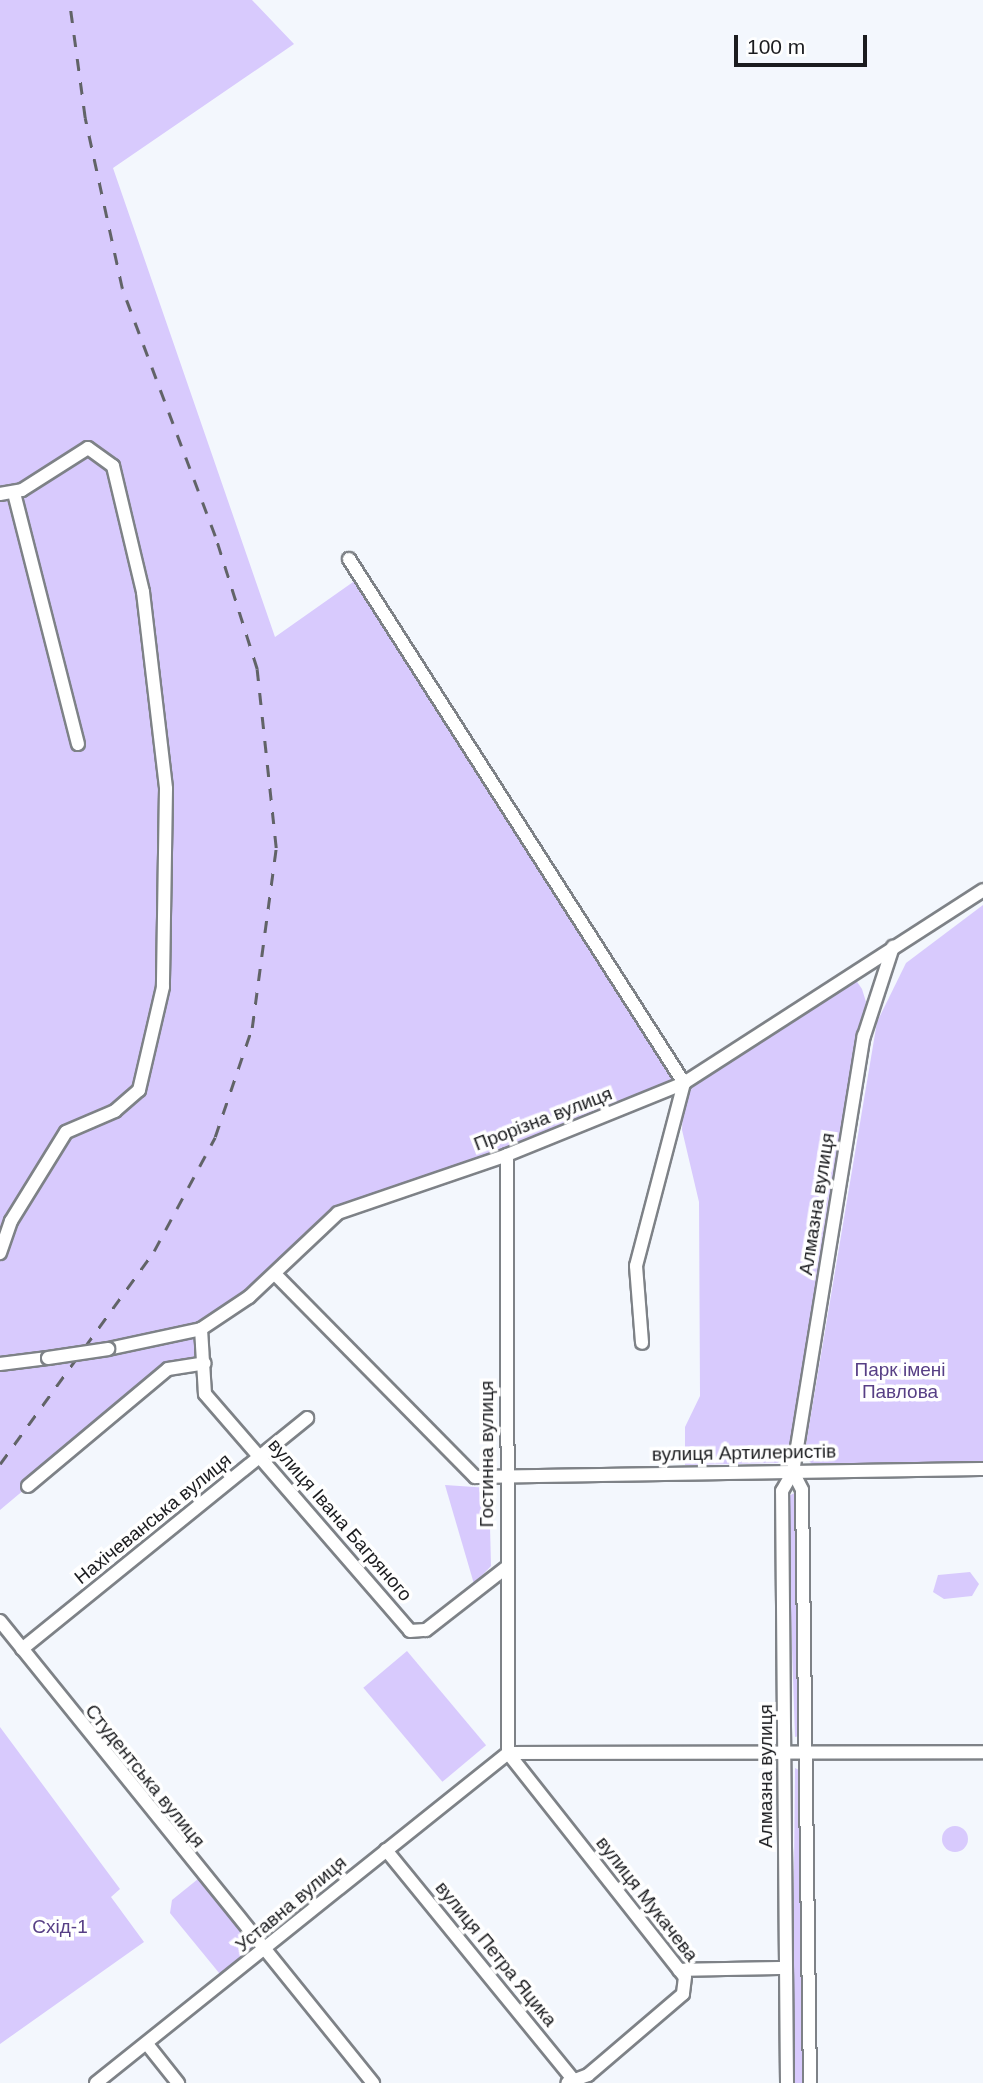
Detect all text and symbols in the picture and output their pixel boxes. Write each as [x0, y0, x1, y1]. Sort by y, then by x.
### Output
scale bar [738, 21, 871, 65]
text: 100 m [747, 35, 805, 58]
street label: Прорізна вулиця [471, 1082, 615, 1156]
street label: Алмазна вулиця [794, 1131, 840, 1277]
park label: Парк імені Павлова [855, 1359, 945, 1403]
street label: Гостинна вулиця [476, 1381, 498, 1527]
street label: вулиця Івана Багряного [263, 1434, 417, 1606]
street label: вулиця Артилеристів [652, 1440, 836, 1466]
street label: Нахічеванська вулиця [70, 1449, 236, 1589]
street label: Студентська вулиця [80, 1700, 210, 1852]
street label: Алмазна вулиця [755, 1704, 777, 1848]
street label: вулиця Мукачева [591, 1832, 703, 1966]
street label: Уставна вулиця [231, 1851, 351, 1957]
street label: вулиця Петра Яцика [430, 1877, 562, 2031]
park label: Схід-1 [32, 1916, 88, 1938]

